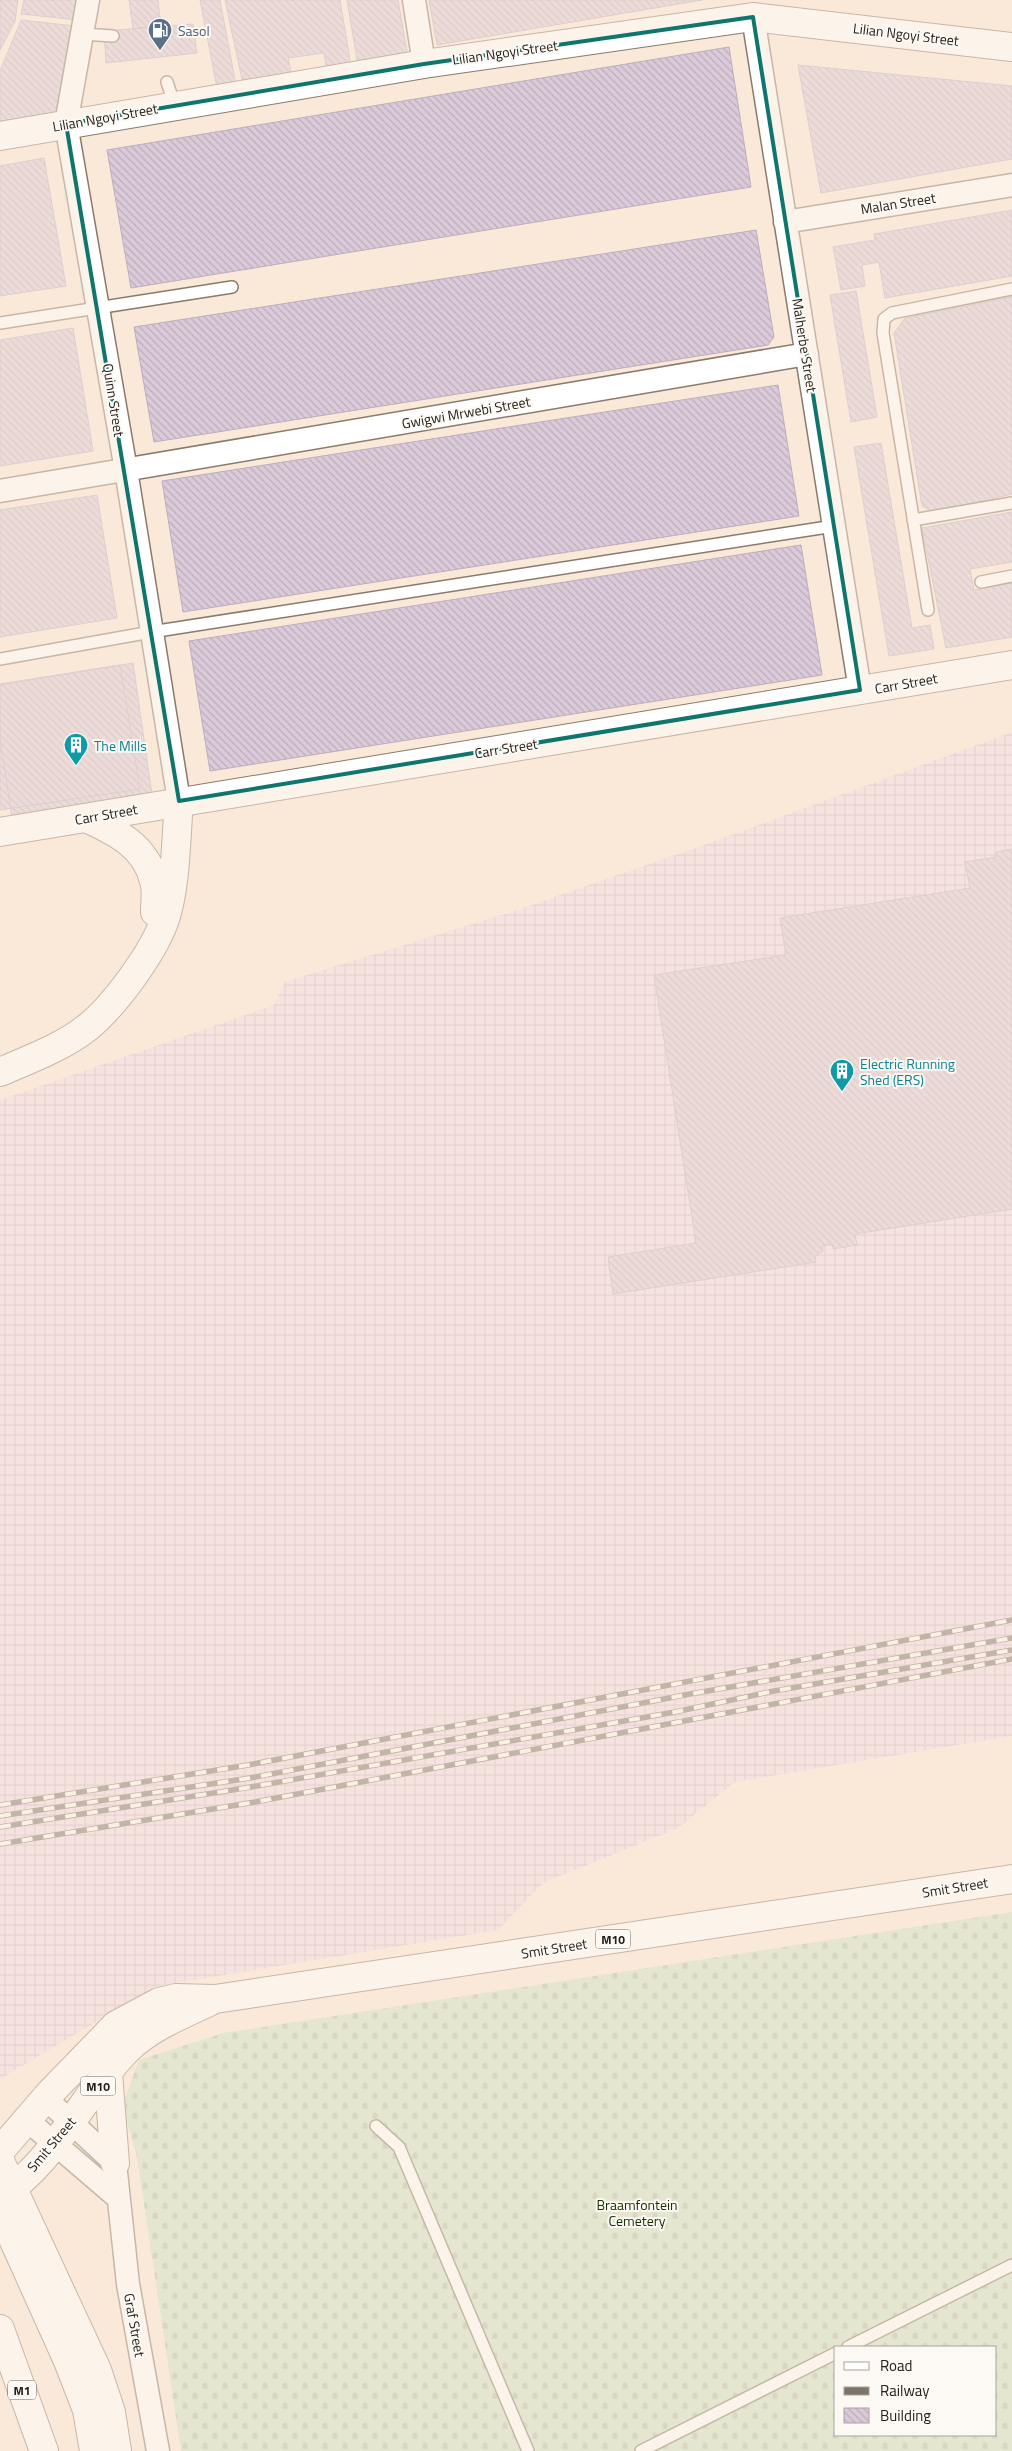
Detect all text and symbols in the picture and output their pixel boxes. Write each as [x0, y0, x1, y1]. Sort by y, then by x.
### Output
fuel station icon: Sasol [147, 17, 173, 51]
street label: Lilian Ngoyi Street [852, 17, 960, 51]
place label: Sasol [178, 20, 210, 41]
street label: Lilian Ngoyi Street [451, 34, 559, 70]
street label: Lilian Ngoyi Street [51, 97, 159, 137]
street label: Malan Street [859, 187, 937, 219]
street label: Malherbe Street [787, 296, 823, 394]
street label: Quinn Street [98, 362, 130, 438]
street label: Gwigwi Mrwebi Street [400, 390, 532, 434]
street label: Carr Street [873, 667, 939, 699]
building icon: The Mills [63, 732, 89, 766]
street label: Carr Street [473, 733, 539, 763]
place label: The Mills [94, 735, 147, 756]
street label: Carr Street [73, 798, 139, 830]
place label: Electric Running Shed (ERS) [860, 1053, 955, 1090]
building icon: Electric Running Shed (ERS) [829, 1058, 855, 1092]
street label: Smit Street [921, 1871, 990, 1903]
road number: M10 [596, 1930, 630, 1948]
street label: Smit Street [520, 1932, 589, 1964]
road number: M10 [80, 2076, 116, 2096]
street label: Smit Street [22, 2112, 80, 2176]
park label: Braamfontein Cemetery [596, 2194, 678, 2231]
street label: Graf Street [119, 2292, 151, 2359]
legend [834, 2346, 997, 2436]
text: Road [880, 2354, 912, 2377]
text: Railway [880, 2379, 930, 2402]
road number: M1 [8, 2380, 36, 2400]
text: Building [880, 2404, 931, 2427]

